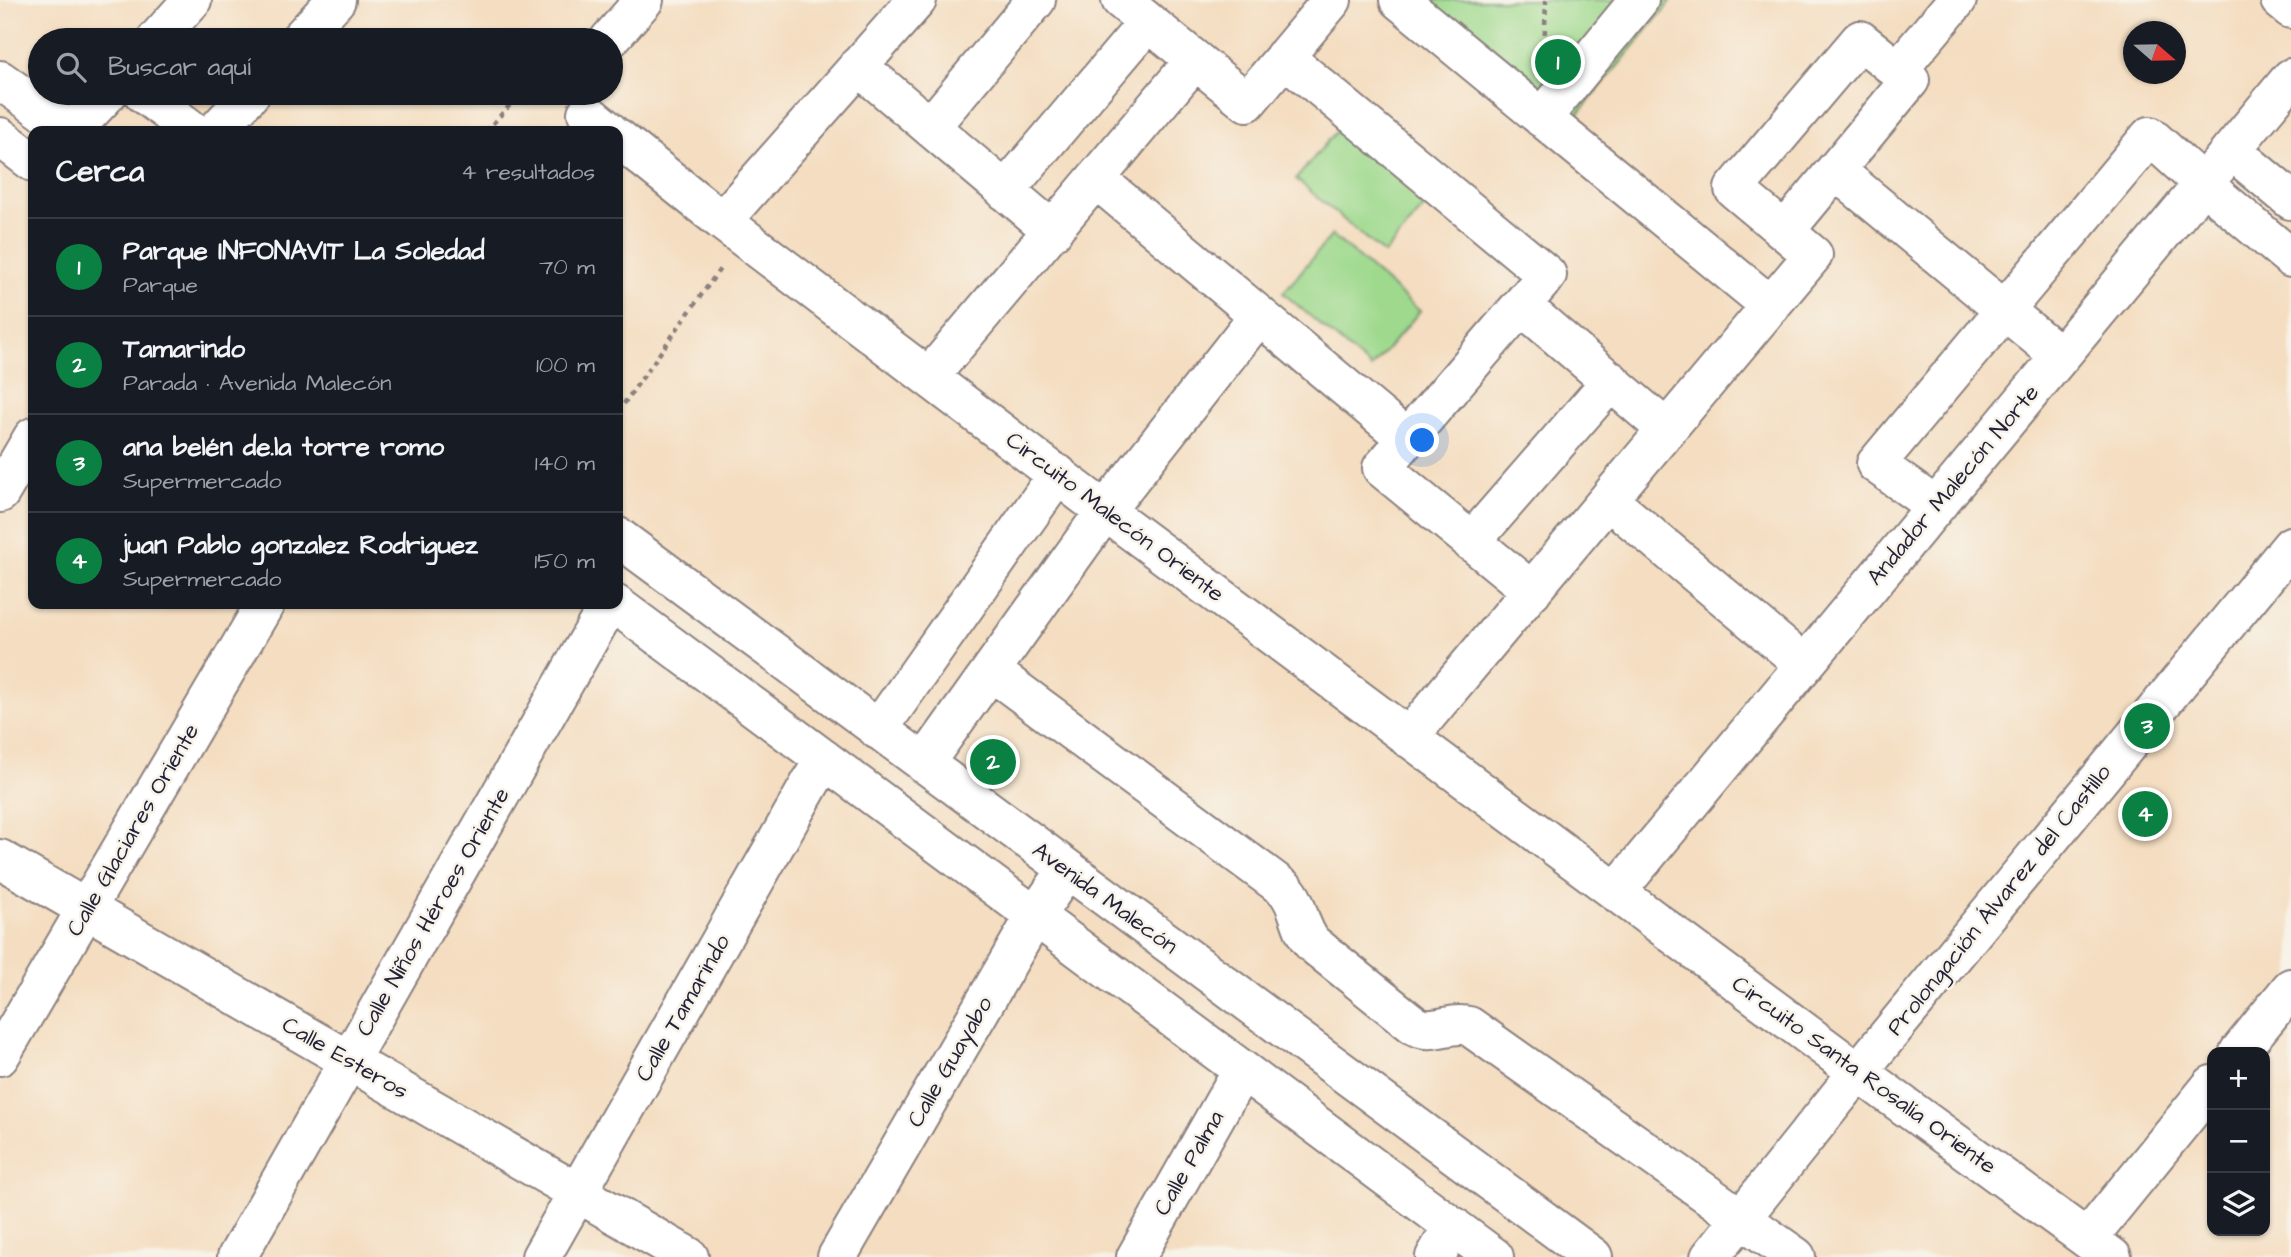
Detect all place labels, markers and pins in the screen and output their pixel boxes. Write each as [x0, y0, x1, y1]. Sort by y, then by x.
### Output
pin: 1 [1535, 36, 1581, 88]
pin: 3 [2124, 700, 2170, 752]
pin: 2 [970, 736, 1016, 788]
pin: 4 [2122, 788, 2168, 840]

